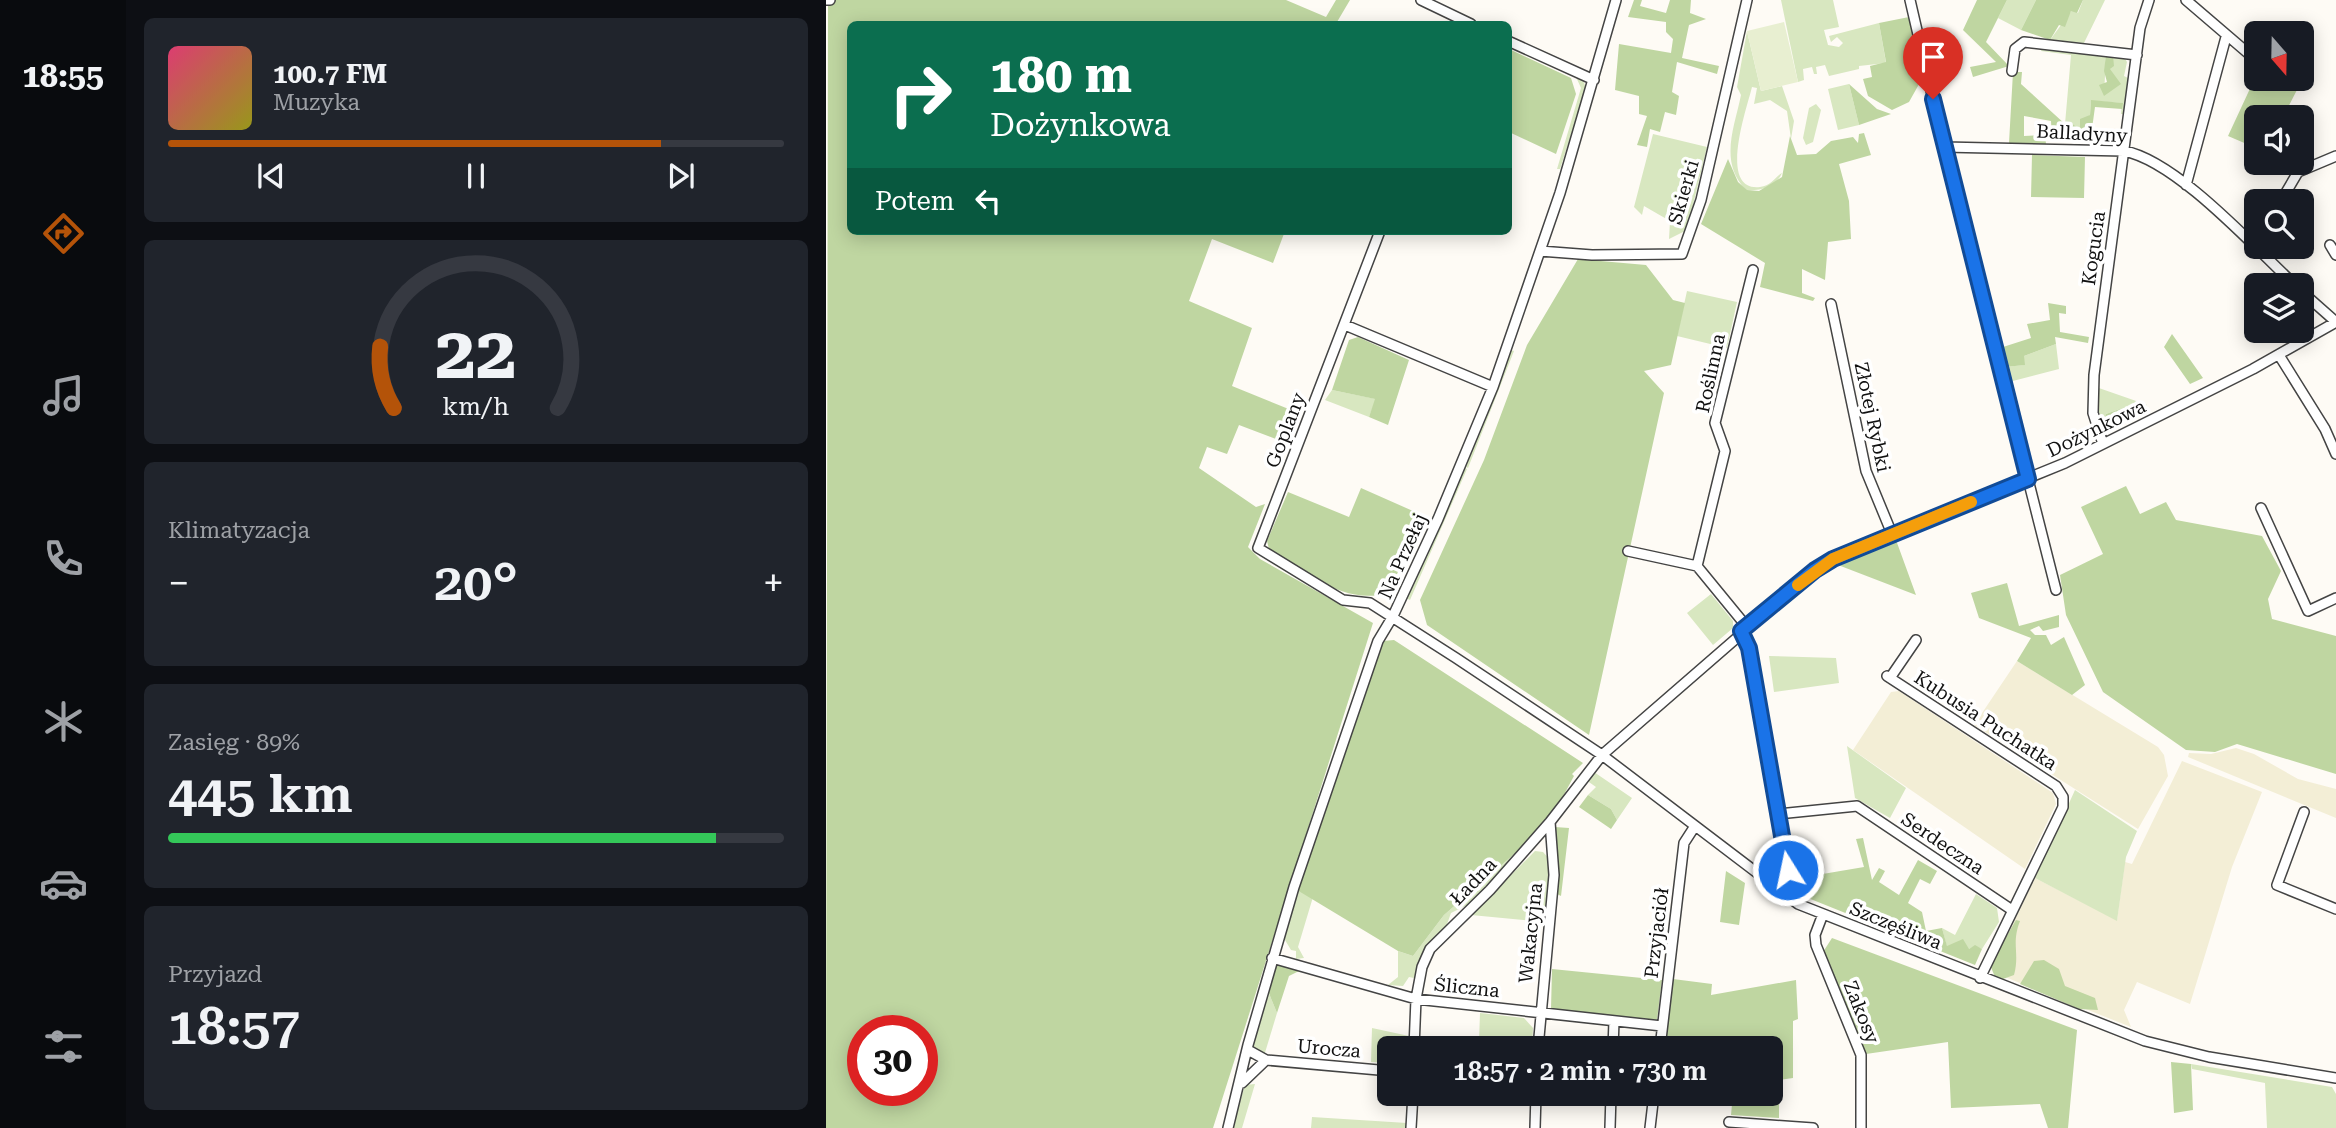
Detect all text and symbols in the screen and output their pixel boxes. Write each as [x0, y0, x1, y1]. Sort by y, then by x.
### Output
north arrow [2244, 21, 2314, 91]
map controls [2244, 21, 2314, 343]
pin [1903, 27, 1963, 99]
icon: arrive [1914, 38, 1952, 76]
text: 180 m [990, 47, 1132, 104]
icon: right [875, 49, 966, 140]
text: 18:55 [22, 57, 104, 95]
text: 100.7 FM [273, 59, 387, 89]
text: Muzyka [273, 89, 360, 116]
button: sound [2244, 105, 2314, 175]
text: Dożynkowa [990, 106, 1171, 144]
street label: Balladyny [2036, 120, 2129, 147]
icon: previous [252, 157, 290, 195]
icon: pause [457, 157, 495, 195]
icon: next [662, 157, 700, 195]
street label: Skierki [1663, 157, 1704, 227]
icon: left [969, 182, 1007, 220]
text: Potem [875, 186, 955, 216]
button: search [2244, 189, 2314, 259]
icon: directions [39, 209, 88, 258]
street label: Kogucia [2077, 209, 2110, 287]
button: layers [2244, 273, 2314, 343]
text: 22 [435, 311, 517, 396]
street label: Roślinna [1691, 331, 1730, 415]
street label: Złotej Rybki [1850, 360, 1895, 474]
icon: music [39, 371, 88, 420]
street label: Goplany [1261, 389, 1311, 471]
text: km/h [443, 392, 509, 421]
street label: Dożynkowa [2043, 394, 2150, 462]
street label: Na Przełaj [1373, 510, 1432, 603]
text: Klimatyzacja [168, 517, 310, 544]
icon: phone [39, 534, 88, 583]
text: 20° [434, 552, 518, 613]
text: − [168, 561, 189, 605]
text: + [763, 561, 784, 605]
street label: Kubusia Puchatka [1910, 666, 2062, 776]
icon: climate [39, 697, 88, 746]
text: Zasięg · 89% [168, 729, 300, 756]
text: 445 km [168, 764, 353, 825]
street label: Serdeczna [1897, 807, 1989, 880]
position arrow [1751, 833, 1825, 907]
street label: Ładna [1445, 852, 1502, 910]
icon: car [39, 859, 88, 908]
street label: Wakacyjna [1514, 881, 1547, 984]
street label: Przyjaciół [1640, 887, 1673, 980]
street label: Szczęśliwa [1846, 897, 1946, 955]
text: Przyjazd [168, 961, 262, 988]
street label: Śliczna [1433, 973, 1502, 1002]
street label: Zakosy [1839, 978, 1885, 1048]
text: 18:57 [168, 996, 300, 1057]
speed limit sign: 30 [847, 1015, 938, 1106]
icon: filters [39, 1022, 88, 1071]
street label: Urocza [1296, 1034, 1363, 1063]
text: 18:57 · 2 min · 730 m [1453, 1056, 1707, 1086]

